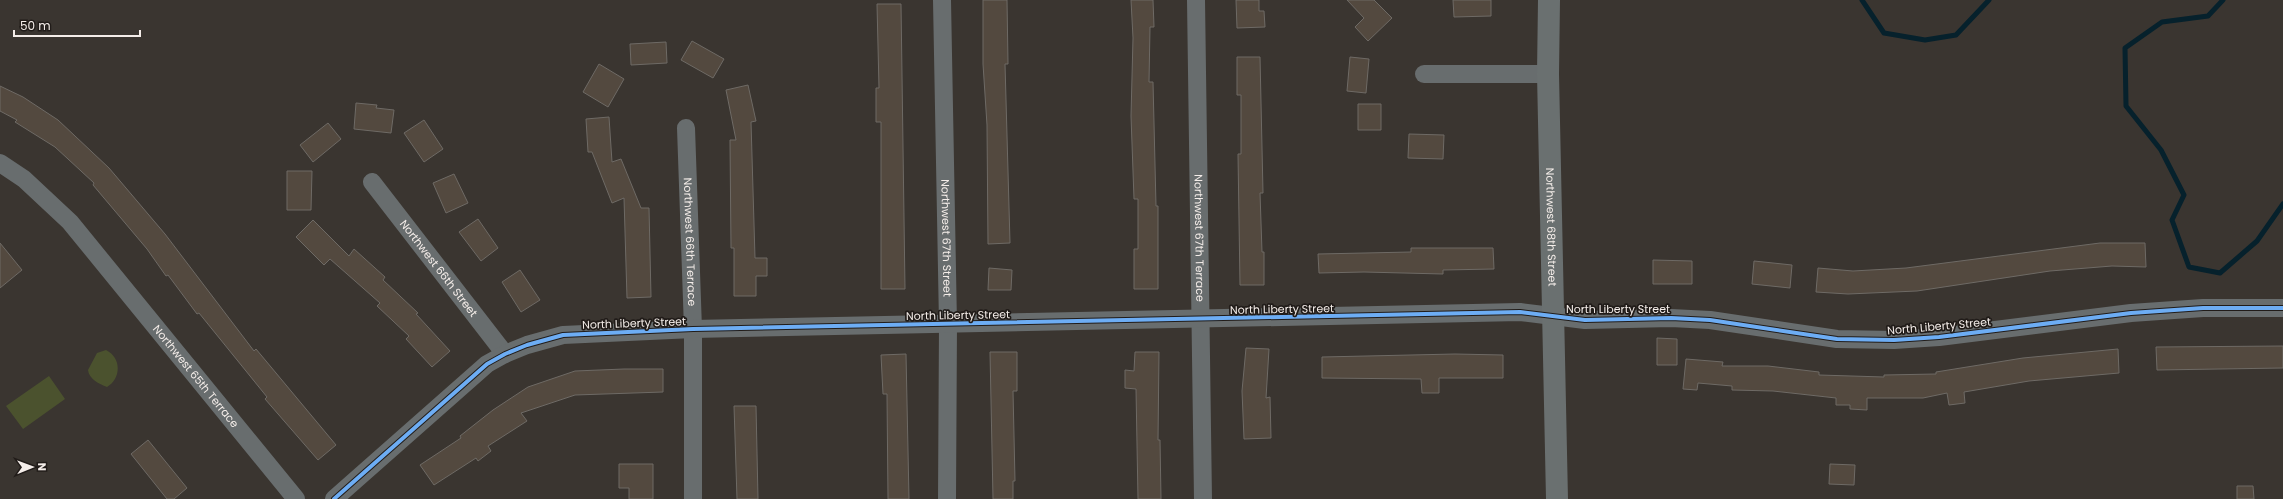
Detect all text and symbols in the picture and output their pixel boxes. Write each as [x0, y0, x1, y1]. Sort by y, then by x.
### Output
scale bar [14, 12, 140, 38]
text: 50 m [20, 17, 51, 34]
street label: Northwest 68th Street [1542, 167, 1560, 286]
street label: Northwest 67th Terrace [1190, 174, 1208, 302]
street label: Northwest 66th Terrace [680, 177, 700, 307]
street label: Northwest 67th Street [937, 179, 955, 297]
street label: Northwest 66th Street [396, 216, 481, 320]
street label: North Liberty Street [1230, 300, 1334, 318]
street label: North Liberty Street [1566, 301, 1670, 317]
street label: North Liberty Street [906, 306, 1010, 324]
street label: North Liberty Street [582, 313, 686, 333]
street label: North Liberty Street [1886, 313, 1992, 339]
street label: Northwest 65th Terrace [149, 322, 243, 431]
north arrow [12, 447, 52, 487]
text: N [34, 463, 50, 471]

